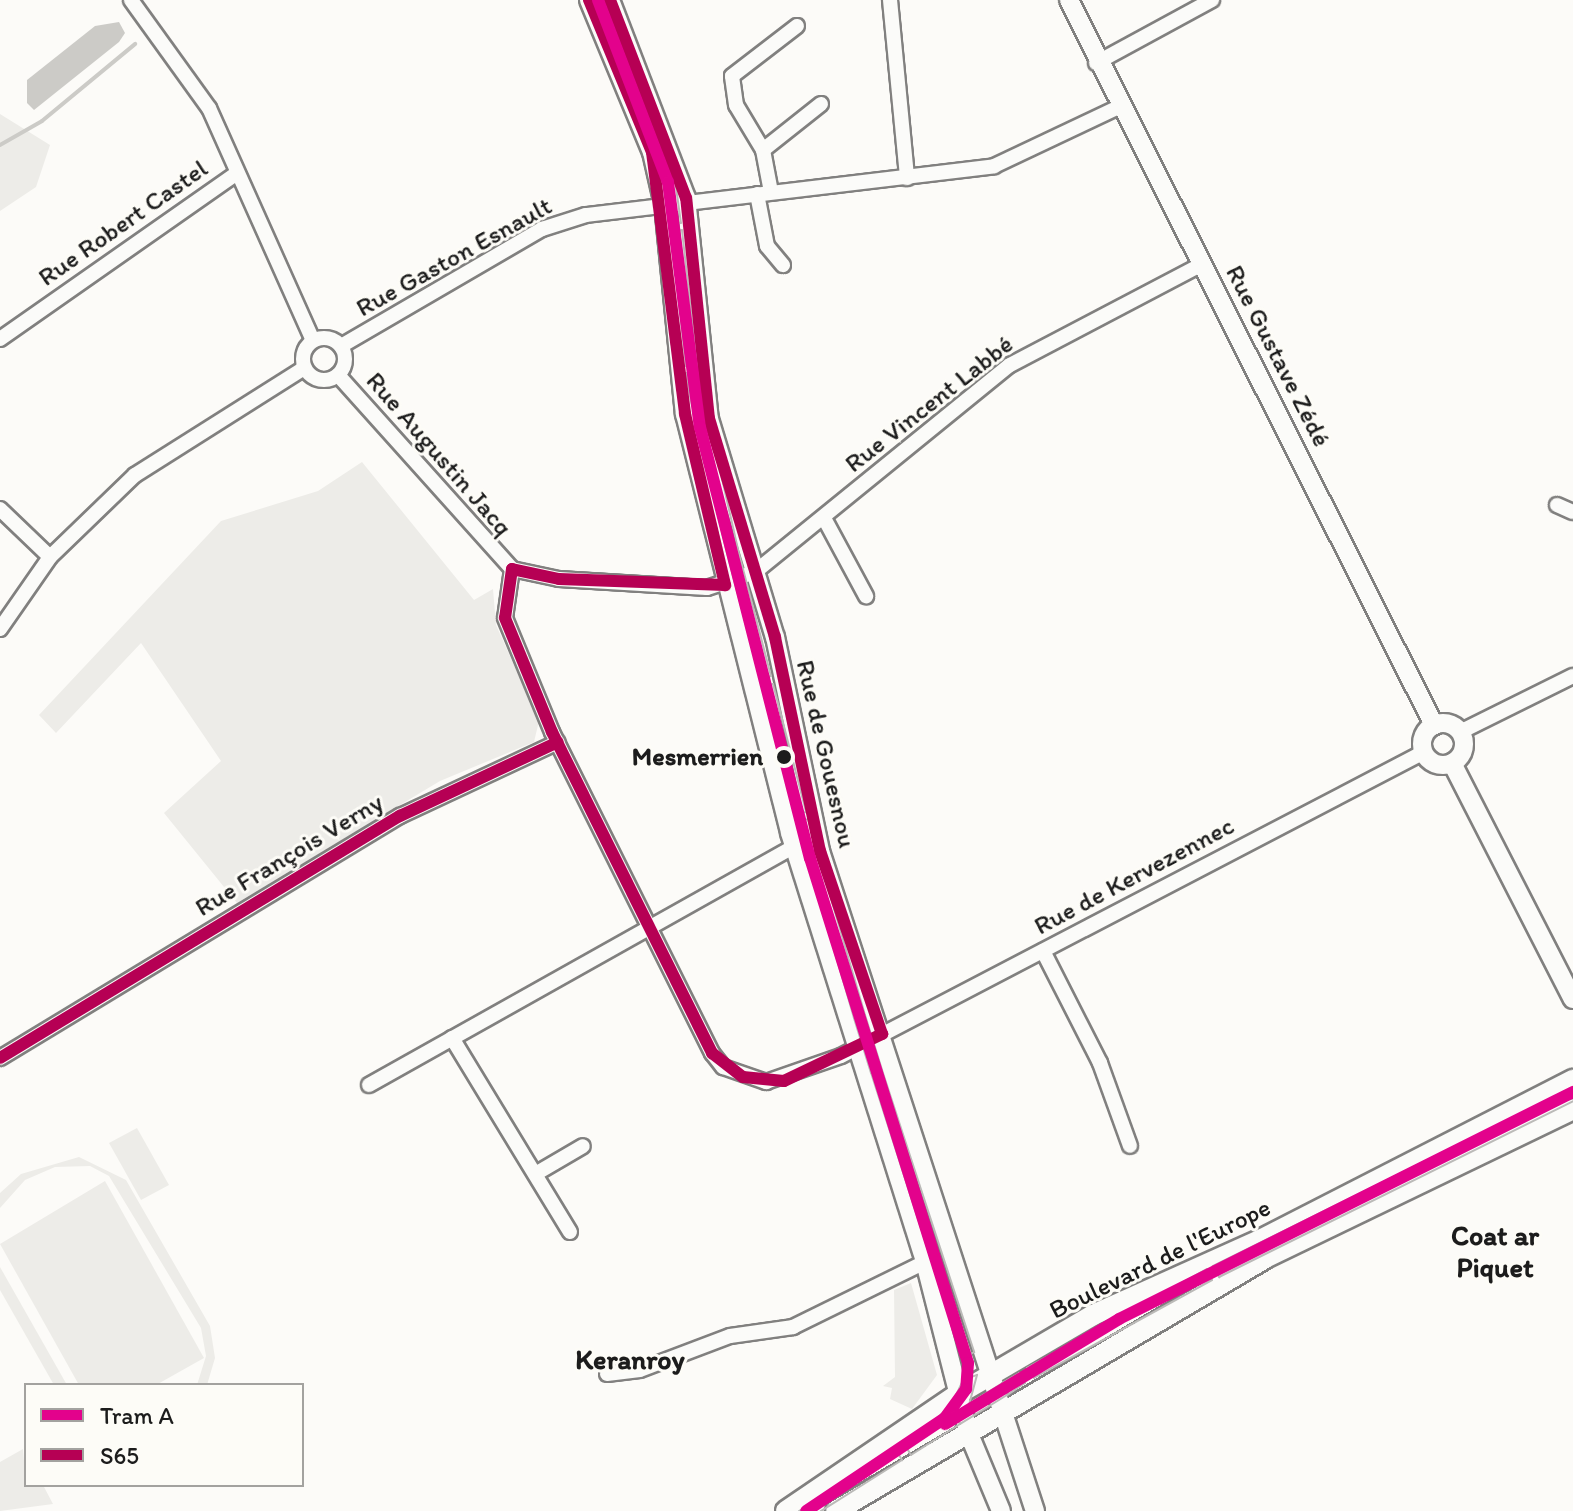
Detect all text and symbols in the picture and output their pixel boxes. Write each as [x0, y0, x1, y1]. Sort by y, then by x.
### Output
street label: Rue Robert Castel [32, 153, 214, 293]
street label: Rue Gaston Esnault [350, 190, 558, 324]
street label: Rue Gustave Zédé [1219, 260, 1337, 452]
street label: Rue Vincent Labbé [838, 328, 1020, 480]
street label: Rue Augustin Jacq [360, 366, 518, 542]
street label: Rue de Gouesnou [789, 657, 863, 851]
place label: Mesmerrien [632, 741, 763, 773]
marker: Mesmerrien [770, 743, 798, 771]
street label: Rue François Verny [190, 787, 388, 923]
street label: Rue de Kervezennec [1029, 810, 1239, 942]
street label: Boulevard de l'Europe [1044, 1192, 1276, 1326]
district label: Coat ar Piquet [1451, 1218, 1539, 1284]
district label: Keranroy [575, 1342, 685, 1376]
legend [24, 1383, 304, 1487]
text: Tram A [100, 1401, 174, 1430]
text: S65 [100, 1441, 139, 1470]

